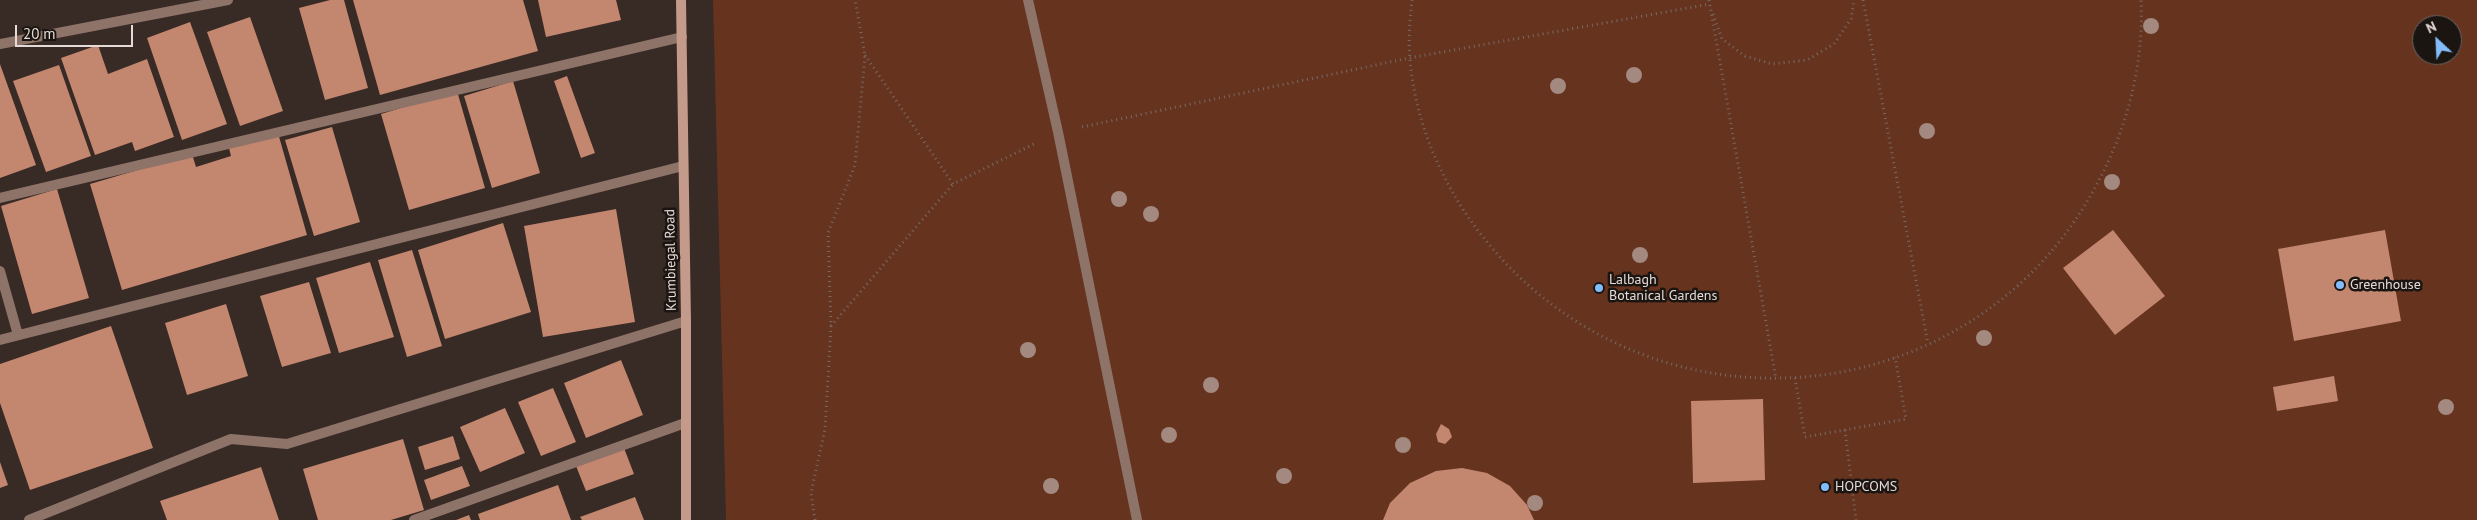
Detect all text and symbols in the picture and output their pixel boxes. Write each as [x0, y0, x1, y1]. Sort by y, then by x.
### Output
scale bar [18, 15, 135, 47]
north arrow [2412, 15, 2462, 65]
text: N [2423, 17, 2439, 37]
text: 20 m [23, 24, 56, 43]
street label: Krumbiegal Road [662, 209, 680, 311]
place label: Lalbagh Botanical Gardens [1609, 272, 1717, 304]
place label: Greenhouse [2350, 277, 2421, 293]
marker: Greenhouse [2334, 279, 2346, 291]
marker: Lalbagh Botanical Gardens [1593, 282, 1605, 294]
place label: HOPCOMS [1835, 479, 1897, 495]
marker: HOPCOMS [1819, 481, 1831, 493]

